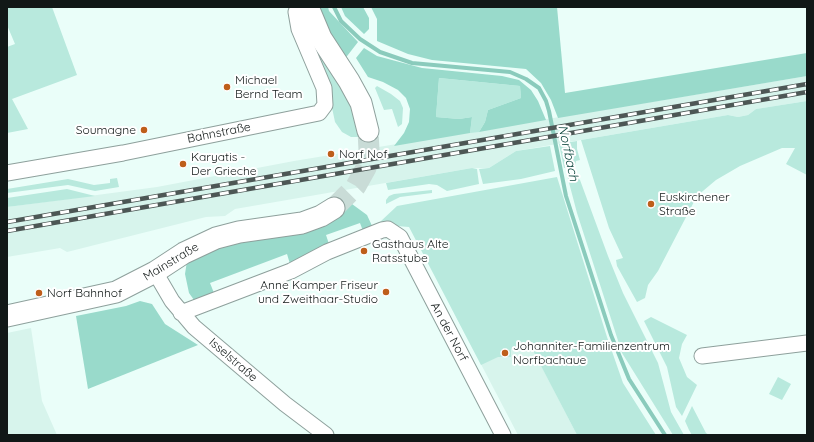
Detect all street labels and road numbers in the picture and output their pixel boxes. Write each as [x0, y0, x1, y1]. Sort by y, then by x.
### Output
street label: Bahnstraße [186, 120, 252, 146]
street label: Mainstraße [141, 240, 201, 284]
street label: An der Norf [427, 300, 471, 364]
street label: Isselstraße [206, 335, 260, 385]

